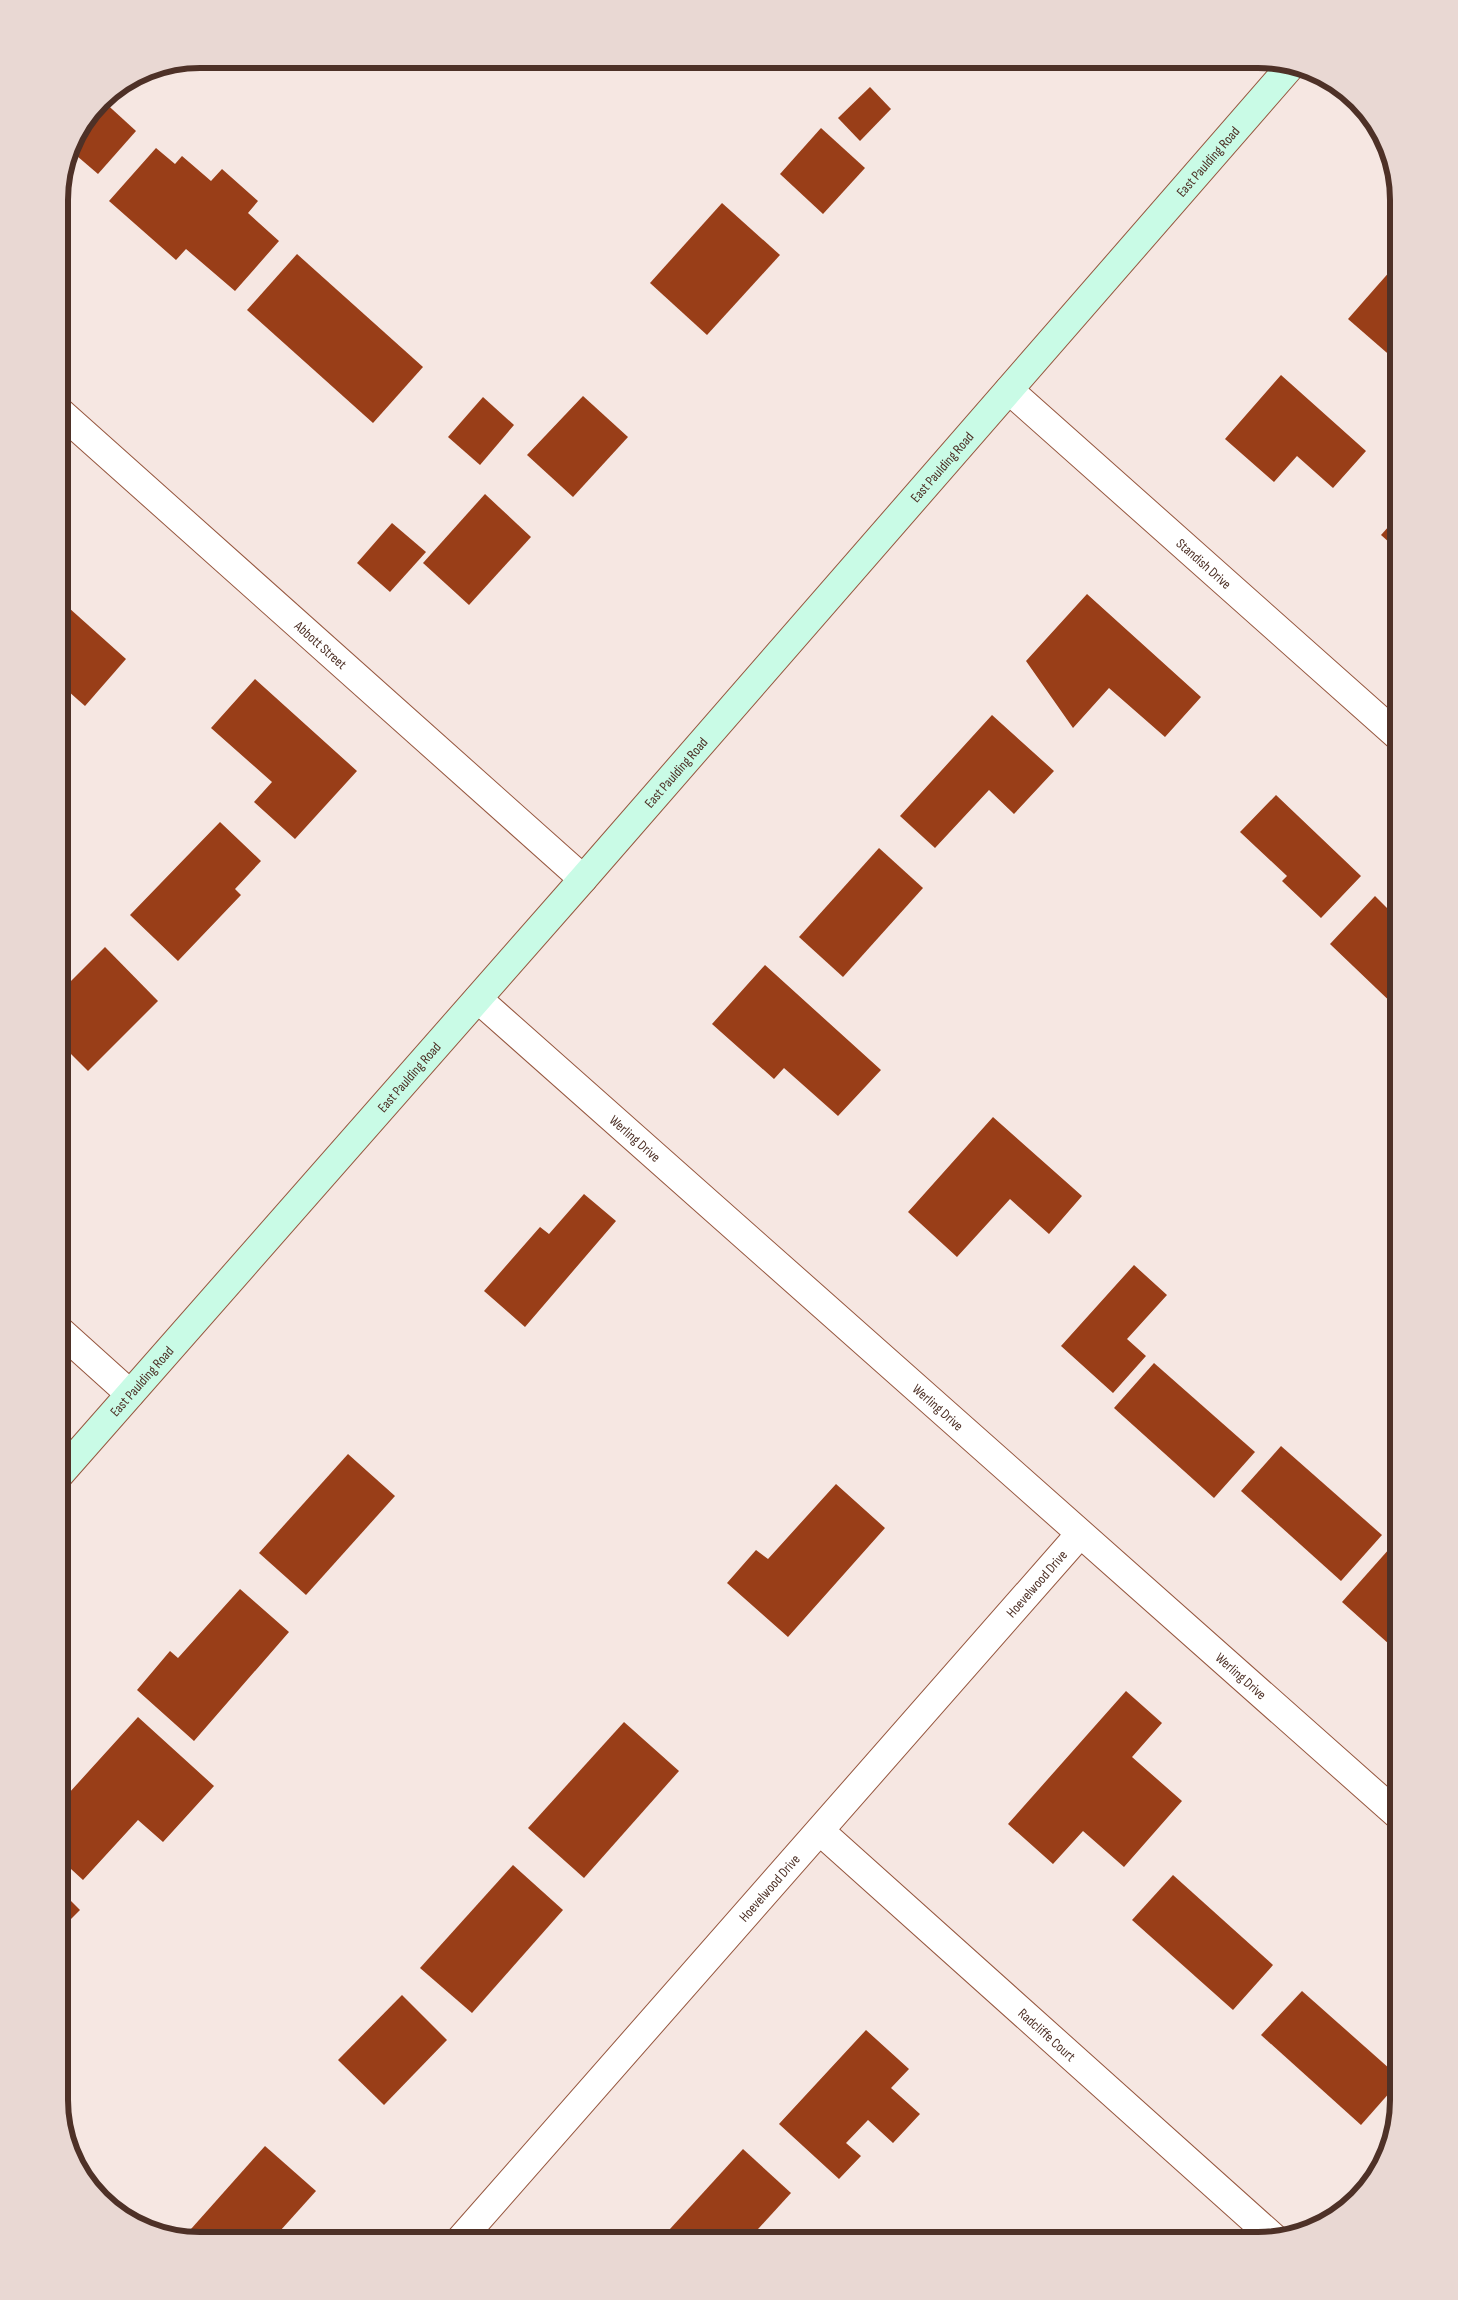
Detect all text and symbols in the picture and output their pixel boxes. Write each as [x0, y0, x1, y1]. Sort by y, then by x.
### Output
street label: East Paulding Road [1173, 123, 1243, 200]
street label: East Paulding Road [907, 428, 977, 506]
street label: Standish Drive [1173, 535, 1235, 593]
street label: Abbott Street [290, 617, 350, 673]
street label: East Paulding Road [641, 734, 712, 811]
street label: East Paulding Road [374, 1039, 445, 1116]
street label: Werling Drive [606, 1112, 664, 1166]
street label: East Paulding Road [107, 1343, 177, 1420]
street label: Werling Drive [909, 1380, 967, 1435]
street label: Hoevelwood Drive [1003, 1547, 1071, 1621]
street label: Werling Drive [1212, 1649, 1270, 1703]
street label: Hoevelwood Drive [735, 1851, 804, 1925]
street label: Radcliffe Court [1015, 2005, 1079, 2065]

